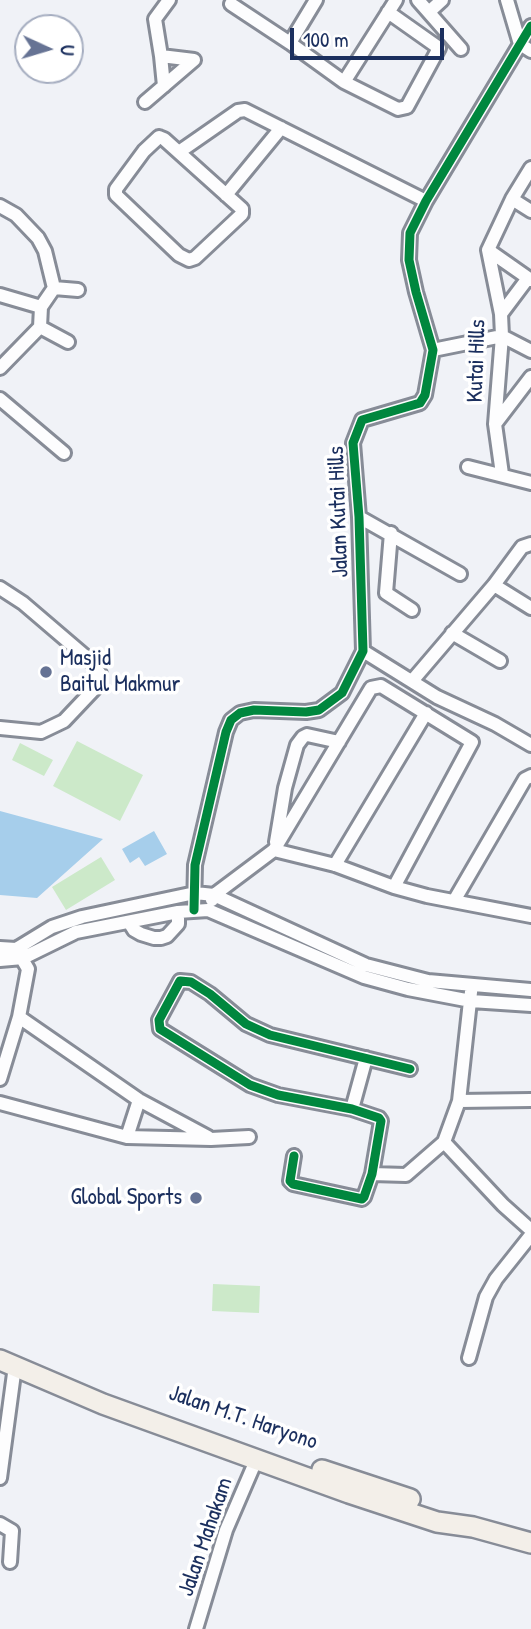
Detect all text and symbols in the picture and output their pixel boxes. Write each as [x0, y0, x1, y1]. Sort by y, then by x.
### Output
north arrow [14, 14, 84, 84]
scale bar [293, 14, 447, 58]
text: 100 m [303, 25, 349, 54]
text: U [55, 44, 81, 56]
street label: Kutai Hills [462, 319, 492, 403]
street label: Jalan Kutai Hills [323, 446, 355, 578]
place label: Masjid Baitul Makmur [60, 645, 180, 699]
marker: Masjid Baitul Makmur [38, 664, 54, 680]
place label: Global Sports [70, 1184, 182, 1212]
marker: Global Sports [188, 1190, 204, 1206]
street label: Jalan M.T. Haryono [165, 1380, 321, 1456]
street label: Jalan Mahakam [173, 1474, 239, 1600]

